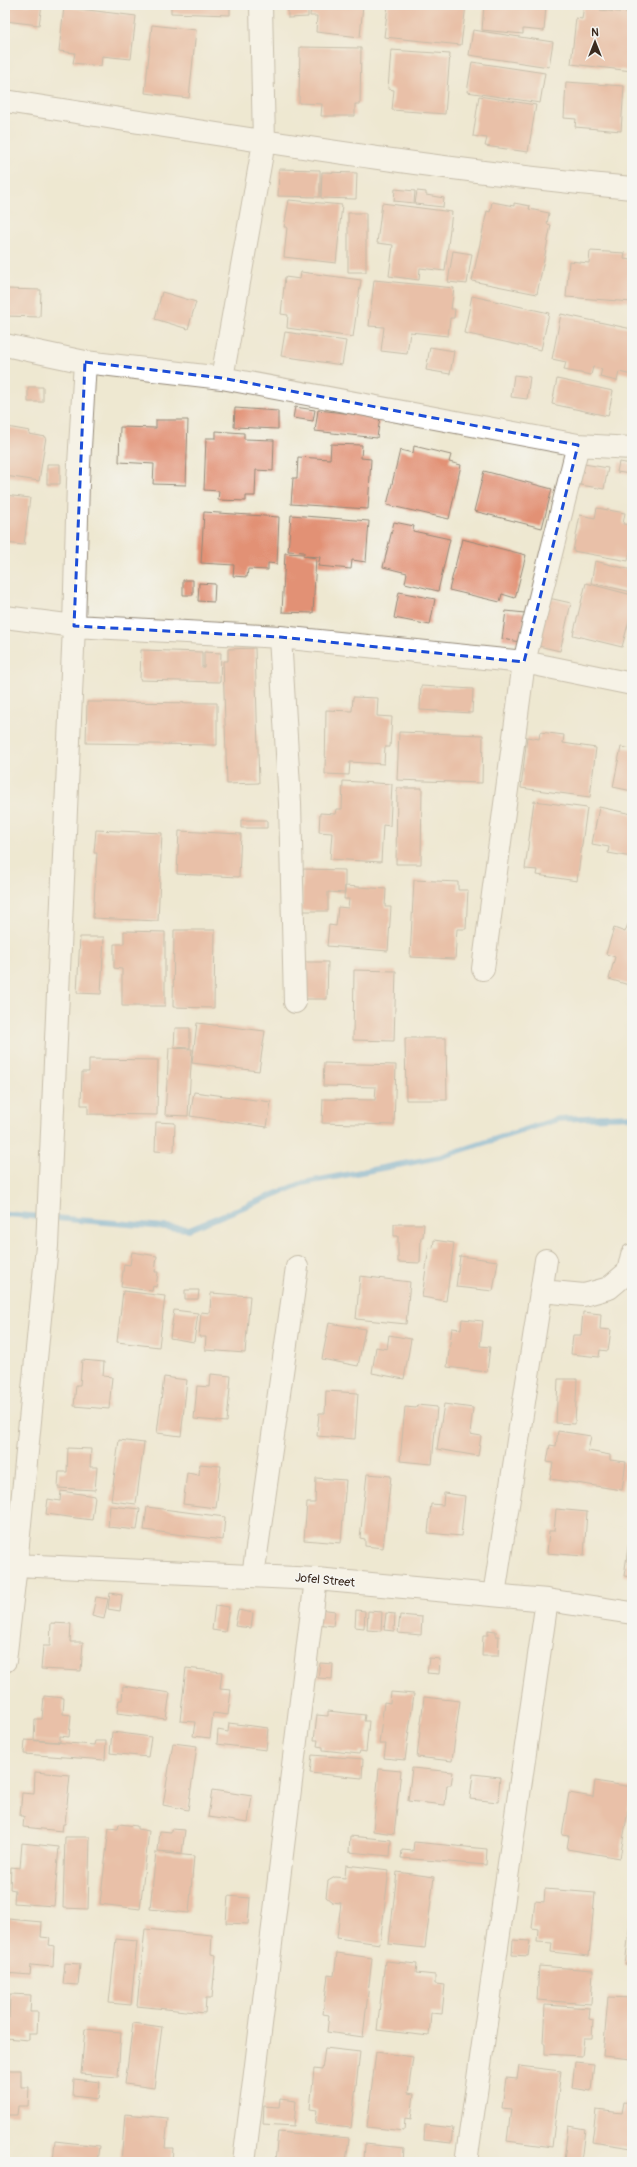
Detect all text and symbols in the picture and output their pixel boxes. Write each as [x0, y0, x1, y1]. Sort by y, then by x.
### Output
north arrow [575, 22, 615, 62]
text: N [591, 26, 599, 39]
street label: Jofel Street [294, 1570, 356, 1591]

